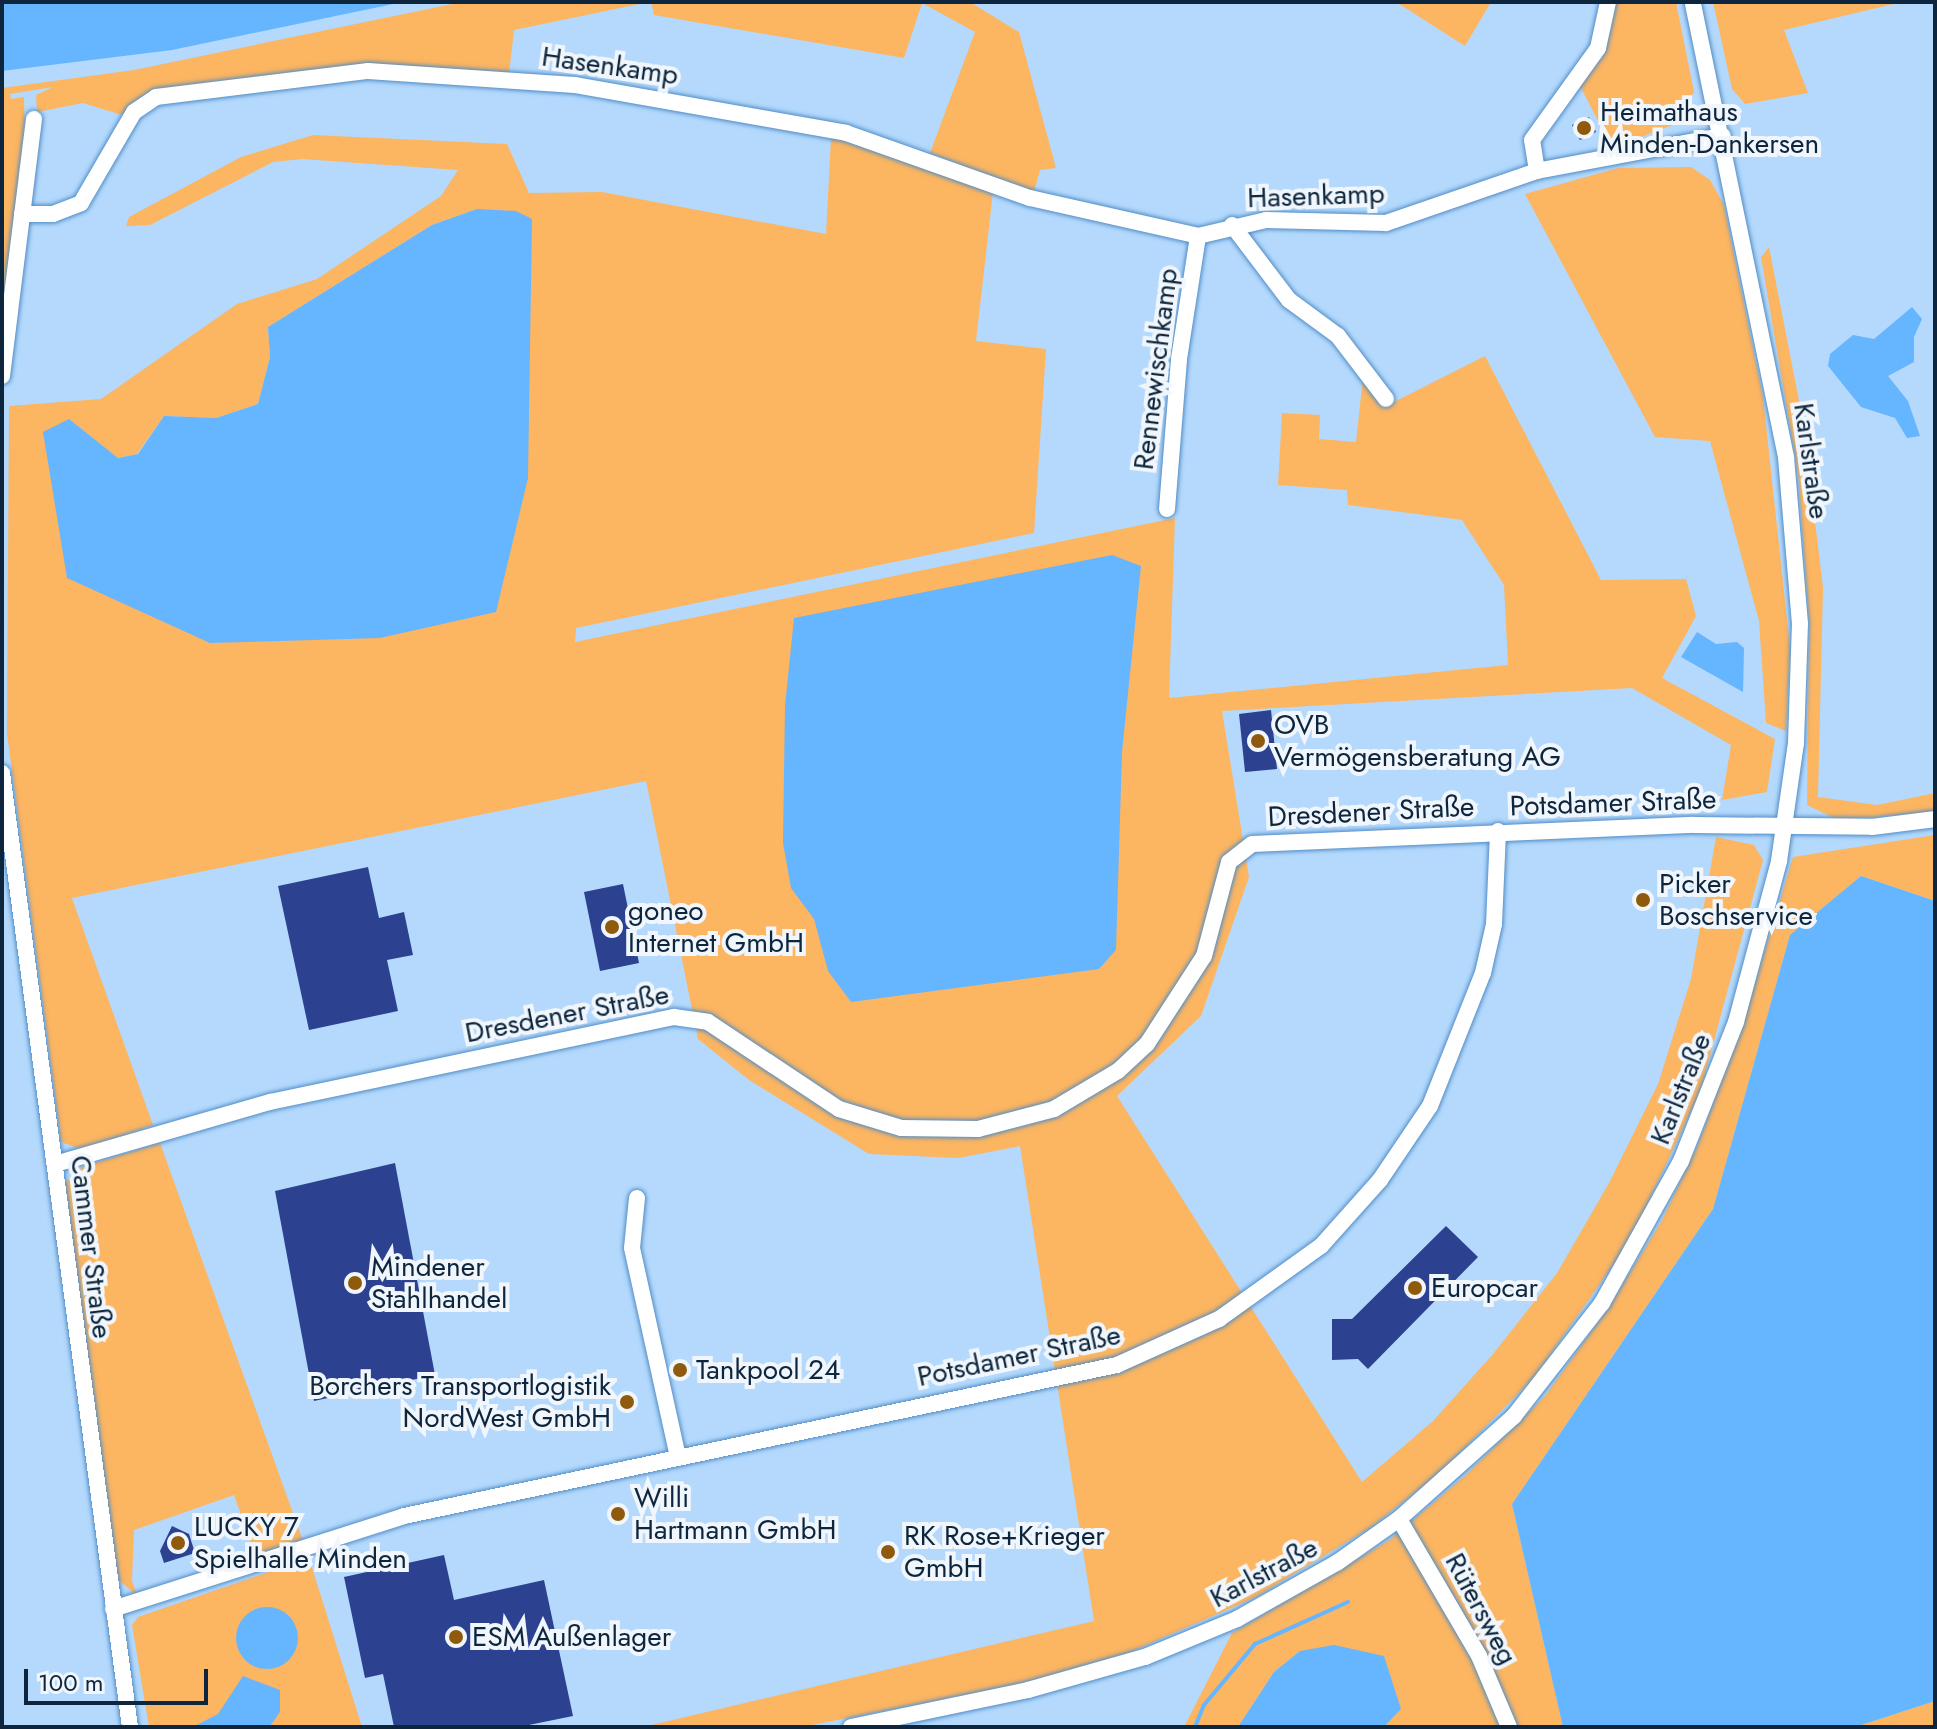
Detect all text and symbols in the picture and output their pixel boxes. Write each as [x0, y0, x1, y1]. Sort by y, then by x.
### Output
street label: Hasenkamp [540, 40, 680, 92]
place label: Heimathaus Minden-Dankersen [1600, 95, 1819, 161]
marker: Heimathaus Minden-Dankersen [1575, 119, 1593, 137]
street label: Hasenkamp [1247, 177, 1385, 215]
street label: Rennewischkamp [1127, 266, 1185, 472]
street label: Karlstraße [1786, 401, 1836, 521]
place label: OVB Vermögensberatung AG [1274, 708, 1561, 774]
marker: OVB Vermögensberatung AG [1249, 732, 1267, 750]
street label: Potsdamer Straße [1509, 783, 1717, 823]
street label: Dresdener Straße [1267, 790, 1475, 834]
place label: Picker Boschservice [1659, 867, 1813, 933]
marker: Picker Boschservice [1634, 891, 1652, 909]
place label: goneo Internet GmbH [628, 894, 804, 960]
marker: goneo Internet GmbH [603, 918, 621, 936]
street label: Dresdener Straße [462, 978, 672, 1050]
street label: Karlstraße [1644, 1029, 1718, 1149]
street label: Cammer Straße [63, 1154, 119, 1340]
place label: Mindener Stahlhandel [371, 1250, 507, 1316]
place label: Europcar [1431, 1271, 1538, 1305]
marker: Mindener Stahlhandel [346, 1274, 364, 1292]
marker: Europcar [1406, 1279, 1424, 1297]
street label: Potsdamer Straße [914, 1318, 1124, 1394]
place label: Tankpool 24 [696, 1353, 840, 1387]
marker: Tankpool 24 [671, 1361, 689, 1379]
place label: Borchers Transportlogistik NordWest GmbH [309, 1369, 611, 1435]
marker: Borchers Transportlogistik NordWest GmbH [618, 1393, 636, 1411]
place label: Willi Hartmann GmbH [634, 1481, 836, 1547]
marker: Willi Hartmann GmbH [609, 1505, 627, 1523]
place label: LUCKY 7 Spielhalle Minden [194, 1510, 407, 1576]
place label: RK Rose+Krieger GmbH [904, 1519, 1105, 1585]
street label: Karlstraße [1205, 1531, 1323, 1615]
marker: LUCKY 7 Spielhalle Minden [169, 1534, 187, 1552]
marker: RK Rose+Krieger GmbH [879, 1543, 897, 1561]
street label: Rütersweg [1438, 1548, 1524, 1670]
place label: ESM Außenlager [472, 1620, 671, 1654]
marker: ESM Außenlager [447, 1628, 465, 1646]
scale bar [28, 1653, 212, 1703]
text: 100 m [38, 1665, 104, 1700]

